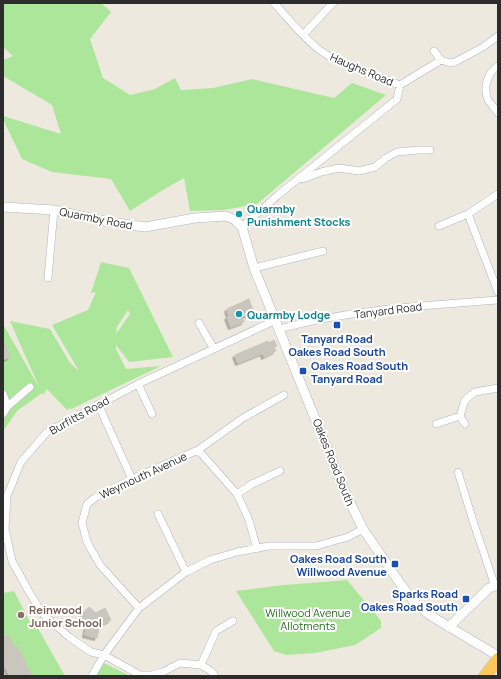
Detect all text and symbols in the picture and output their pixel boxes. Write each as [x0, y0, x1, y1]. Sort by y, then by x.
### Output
street label: Haughs Road [328, 49, 396, 89]
place label: Quarmby Punishment Stocks [247, 201, 350, 229]
street label: Quarmby Road [58, 204, 134, 232]
marker: Quarmby Punishment Stocks [234, 209, 244, 219]
street label: Tanyard Road [353, 298, 423, 322]
place label: Quarmby Lodge [247, 307, 331, 322]
marker: Quarmby Lodge [234, 309, 244, 319]
marker: Tanyard Road Oakes Road South [332, 320, 342, 330]
place label: Tanyard Road Oakes Road South [288, 331, 386, 359]
place label: Oakes Road South Tanyard Road [311, 358, 408, 386]
marker: Oakes Road South Tanyard Road [298, 366, 308, 376]
street label: Burfitts Road [46, 392, 112, 438]
street label: Oakes Road South [310, 416, 358, 508]
street label: Weymouth Avenue [97, 448, 190, 502]
place label: Oakes Road South Willwood Avenue [290, 551, 387, 579]
marker: Oakes Road South Willwood Avenue [390, 559, 400, 569]
place label: Sparks Road Oakes Road South [361, 586, 458, 614]
marker: Sparks Road Oakes Road South [461, 594, 471, 604]
place label: Reinwood Junior School [29, 602, 102, 630]
park label: Willwood Avenue Allotments [265, 605, 351, 633]
marker: Reinwood Junior School [16, 610, 26, 620]

